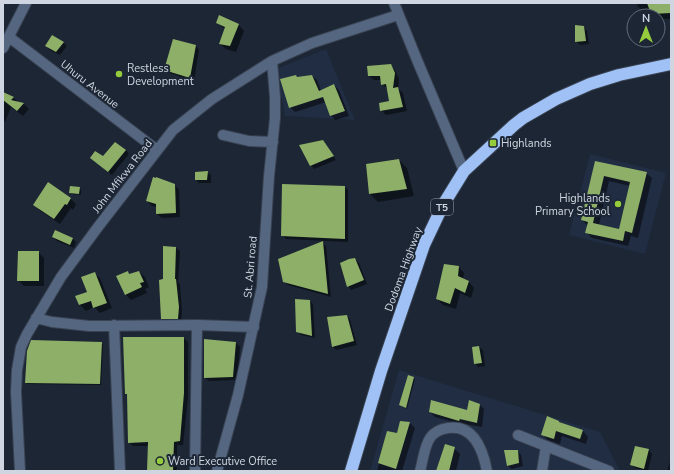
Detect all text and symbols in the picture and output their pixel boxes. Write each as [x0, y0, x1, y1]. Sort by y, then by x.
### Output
north arrow [626, 8, 666, 48]
text: N [642, 11, 650, 26]
street label: Uhuru Avenue [57, 57, 122, 112]
place label: Restless Development [127, 61, 194, 89]
marker: Restless Development [114, 69, 124, 79]
place label: Highlands [501, 136, 552, 151]
street label: John Mfikwa Road [88, 137, 156, 217]
marker: Highlands [488, 138, 498, 148]
place label: Highlands Primary School [535, 191, 611, 219]
road number: T5 [431, 199, 453, 215]
marker: Highlands Primary School [613, 199, 623, 209]
street label: Dodoma Highway [381, 224, 426, 314]
street label: St. Abri road [240, 235, 261, 299]
place label: Ward Executive Office [168, 454, 277, 469]
marker: Ward Executive Office [155, 456, 165, 466]

